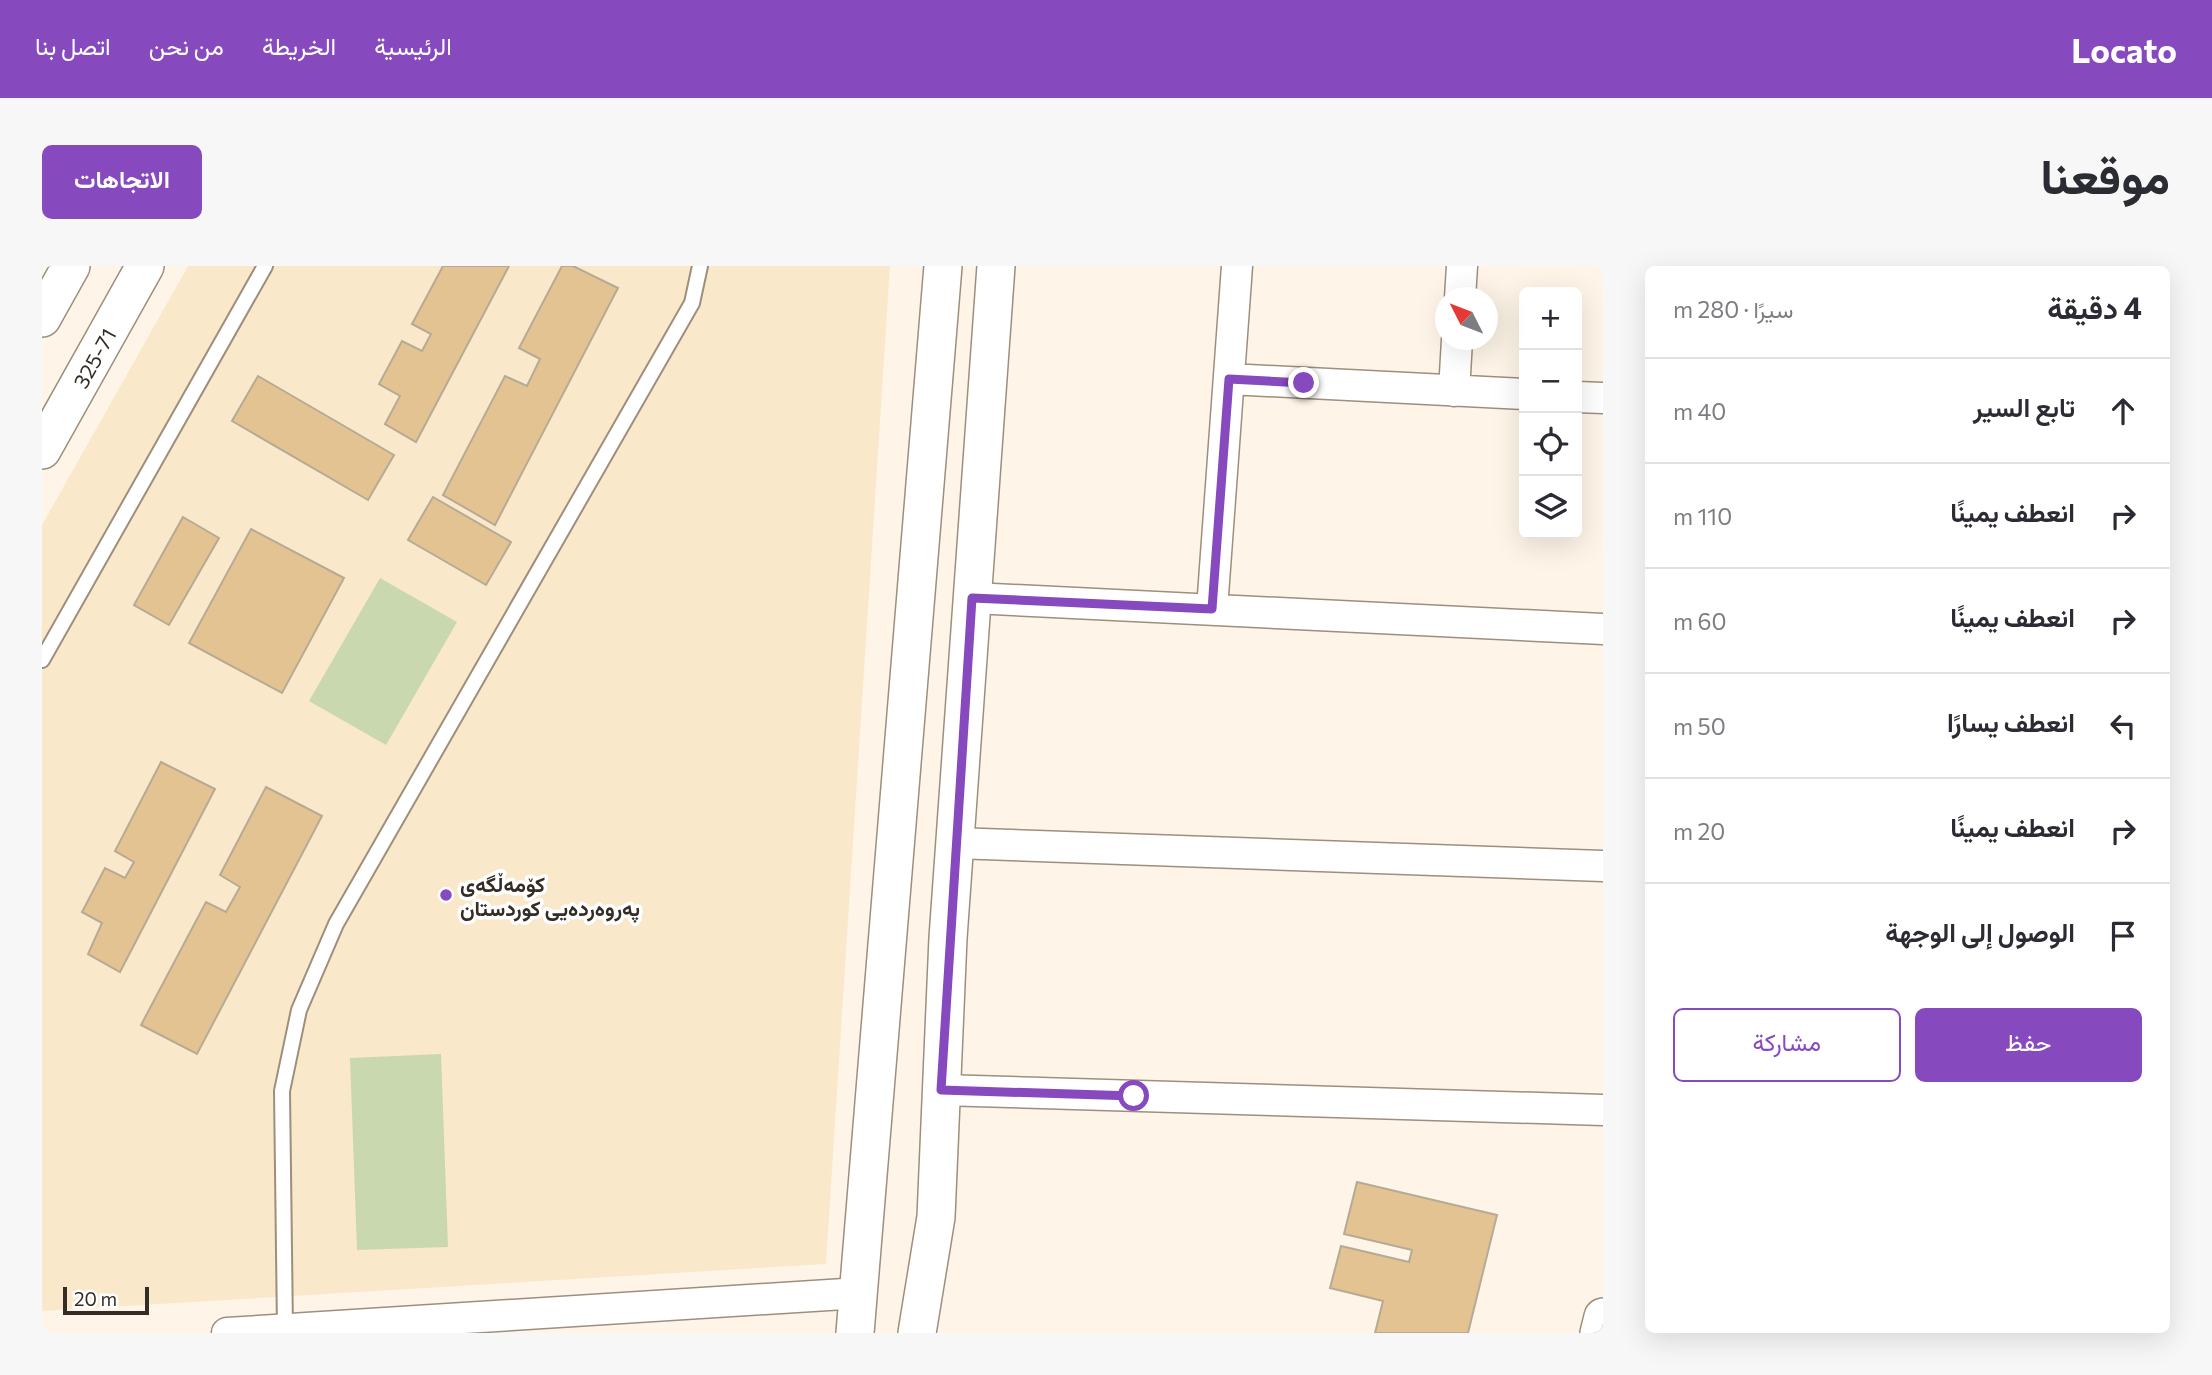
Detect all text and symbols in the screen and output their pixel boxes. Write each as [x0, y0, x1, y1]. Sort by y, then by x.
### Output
text: Locato [2071, 29, 2177, 70]
text: اتصل بنا [35, 31, 111, 60]
text: من نحن [149, 31, 224, 60]
text: الخريطة [262, 31, 336, 60]
text: الرئيسية [374, 31, 452, 60]
text: موقعنا [2040, 144, 2170, 204]
button: الاتجاهات [42, 145, 202, 219]
north arrow [1435, 287, 1498, 350]
map controls [1519, 287, 1582, 539]
button: + [1519, 287, 1582, 350]
text: 4 دقيقة [2047, 288, 2142, 325]
text: سيرًا · 280 m [1673, 295, 1793, 323]
street label: 325-71 [67, 324, 121, 392]
button: − [1519, 350, 1582, 413]
route end [1288, 367, 1319, 398]
text: تابع السير [1973, 391, 2075, 422]
icon: ahead [2104, 392, 2142, 430]
text: 40 m [1673, 397, 1726, 425]
button: locate [1519, 413, 1582, 476]
button: layers [1519, 476, 1582, 539]
text: انعطف يمينًا [1950, 496, 2075, 527]
icon: right [2104, 497, 2142, 535]
text: 110 m [1673, 502, 1732, 530]
text: انعطف يمينًا [1950, 601, 2075, 632]
icon: right [2104, 602, 2142, 640]
text: 60 m [1673, 607, 1726, 635]
text: انعطف يسارًا [1947, 706, 2075, 737]
icon: left [2104, 707, 2142, 745]
text: 50 m [1673, 712, 1726, 740]
text: انعطف يمينًا [1950, 811, 2075, 842]
icon: right [2104, 812, 2142, 850]
text: 20 m [1673, 817, 1725, 845]
place label: كۆمەڵگەی پەروەردەیی كوردستان [460, 871, 640, 923]
marker: كۆمەڵگەی پەروەردەیی كوردستان [438, 887, 454, 903]
text: الوصول إلى الوجهة [1885, 916, 2075, 947]
icon: arrive [2104, 917, 2142, 955]
button: مشاركة [1673, 1008, 1901, 1082]
button: حفظ [1915, 1008, 2142, 1082]
route start [1118, 1080, 1149, 1111]
scale bar [63, 1284, 149, 1316]
text: 20 m [74, 1287, 117, 1310]

